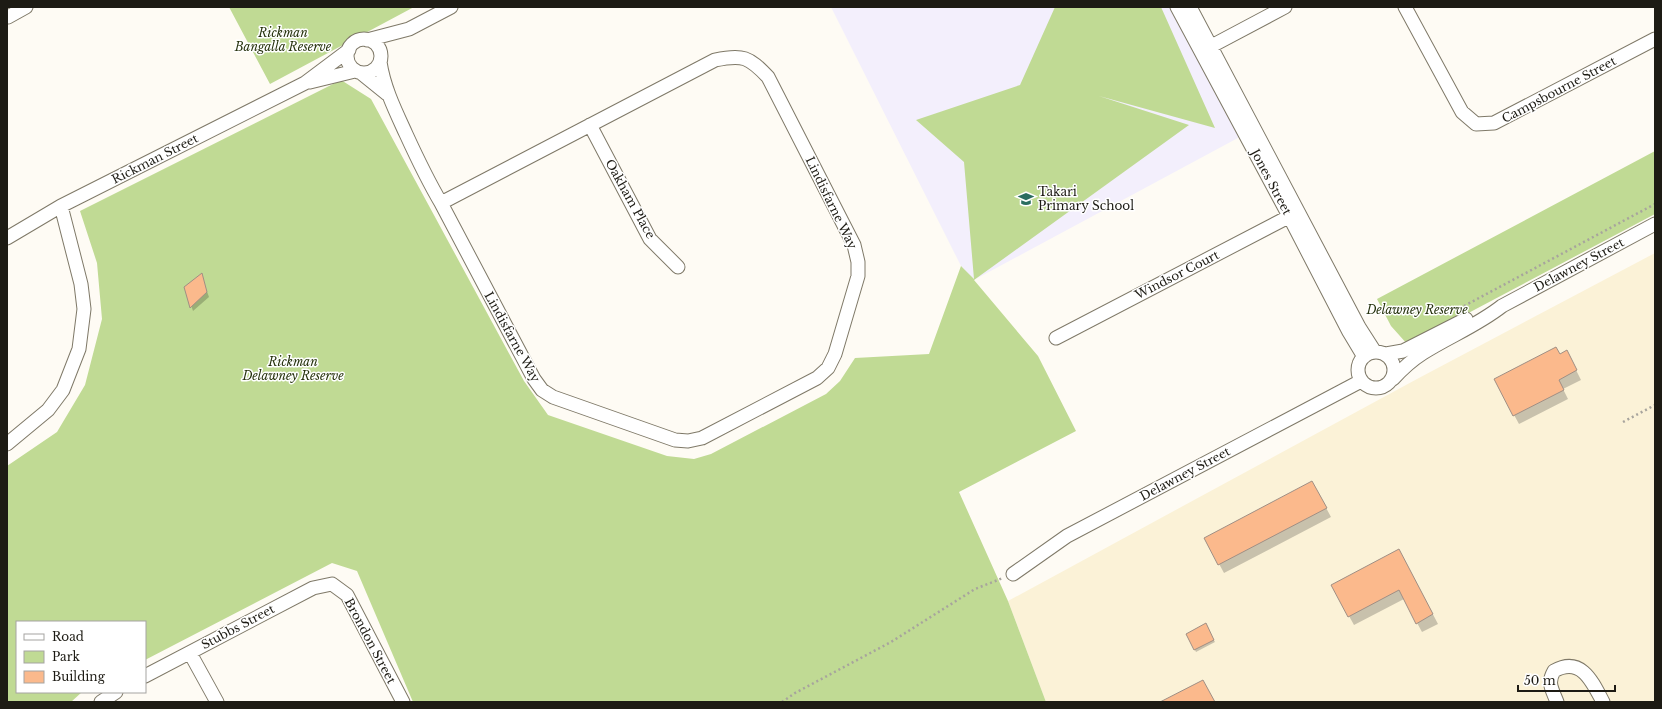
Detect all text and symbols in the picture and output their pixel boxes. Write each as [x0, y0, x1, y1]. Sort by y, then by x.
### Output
park label: Rickman Bangalla Reserve [234, 25, 332, 54]
street label: Campsbourne Street [1499, 53, 1619, 126]
street label: Rickman Street [109, 130, 201, 187]
street label: Jones Street [1247, 145, 1295, 218]
street label: Lindisfarne Way [803, 154, 861, 252]
street label: Oakham Place [602, 156, 659, 241]
place label: Takari Primary School [1038, 184, 1134, 213]
school or university icon: Takari Primary School [1017, 190, 1035, 208]
street label: Delawney Street [1531, 234, 1627, 295]
street label: Windsor Court [1131, 247, 1222, 303]
street label: Lindisfarne Way [481, 289, 544, 385]
park label: Delawney Reserve [1365, 302, 1468, 317]
park label: Rickman Delawney Reserve [241, 354, 344, 383]
street label: Delawney Street [1137, 443, 1233, 504]
street label: Brondon Street [342, 595, 400, 686]
street label: Stubbs Street [199, 601, 277, 652]
legend [16, 621, 146, 693]
text: Road [52, 629, 84, 644]
text: Park [52, 649, 80, 664]
scale bar [1518, 667, 1615, 693]
text: Building [52, 669, 106, 684]
text: 50 m [1524, 673, 1556, 688]

